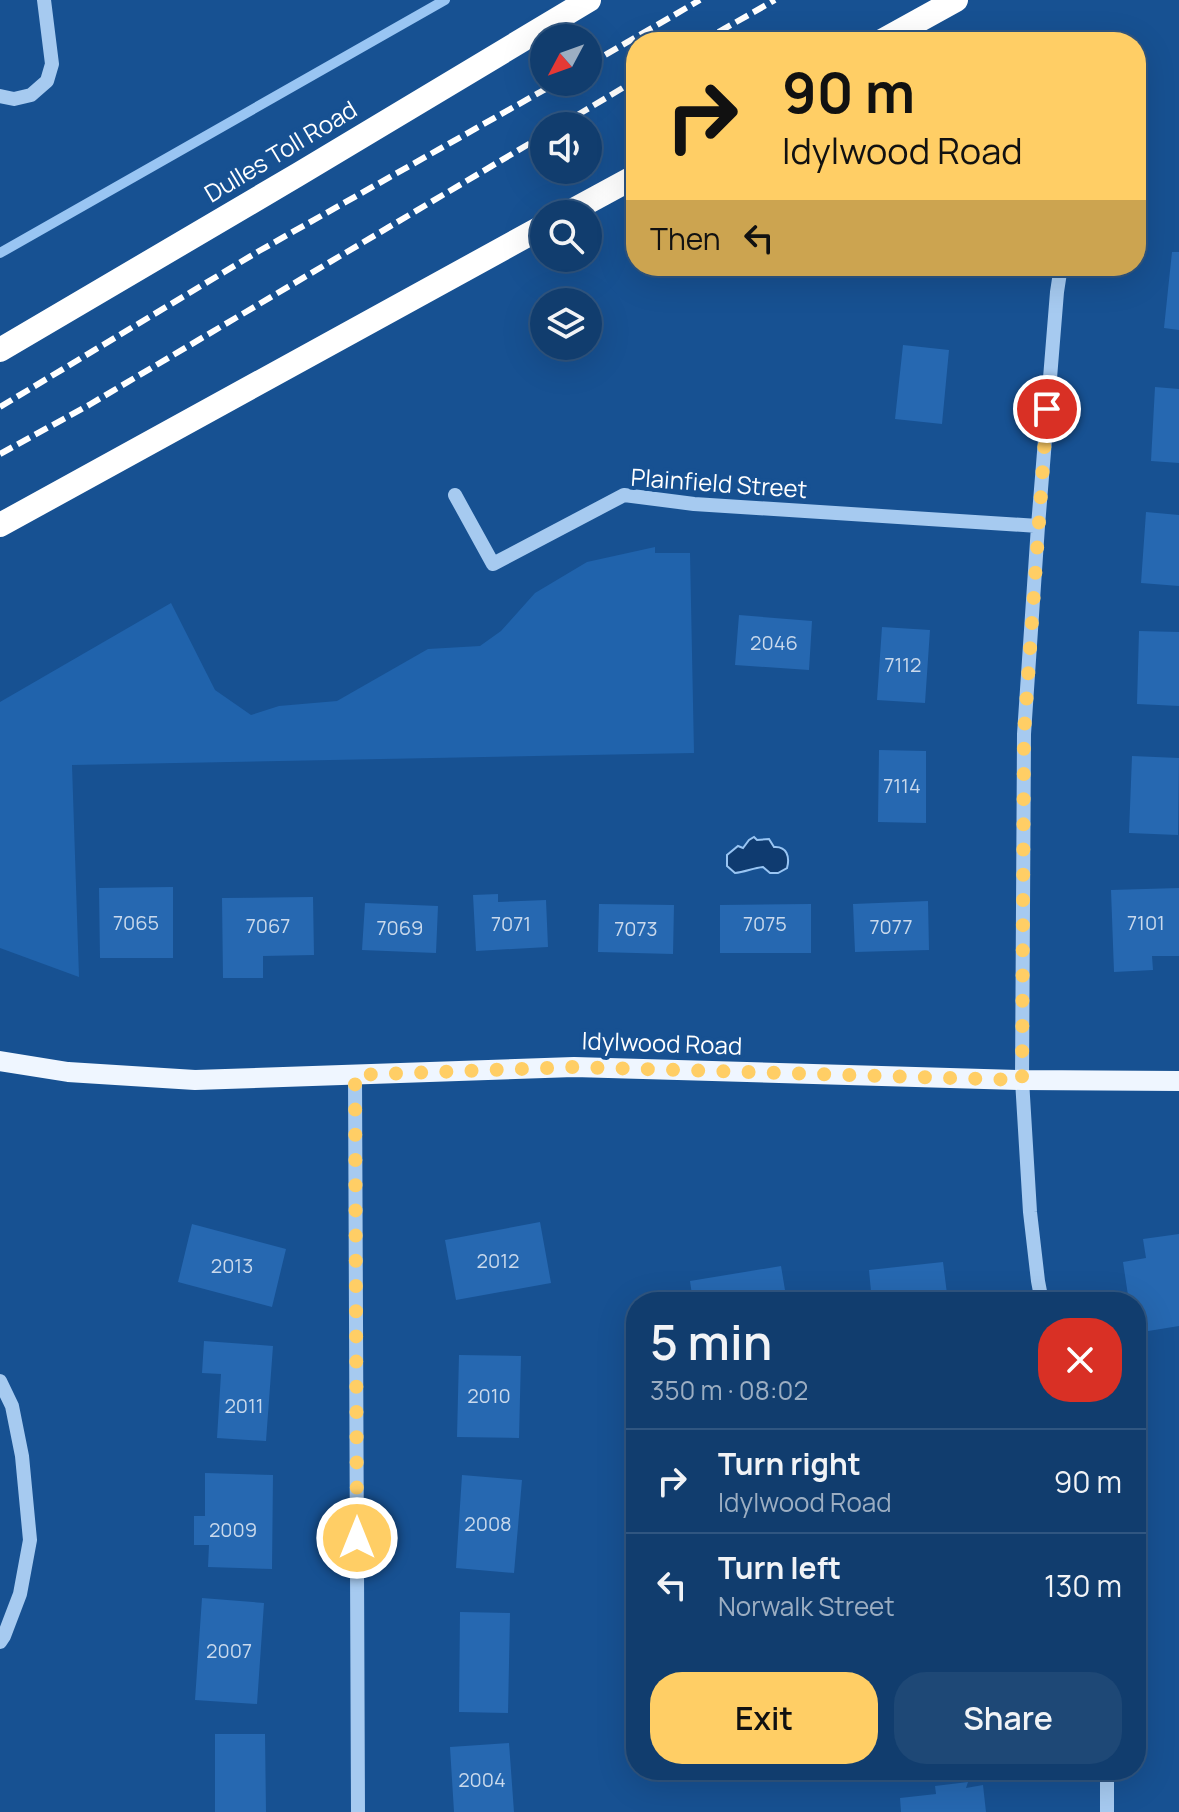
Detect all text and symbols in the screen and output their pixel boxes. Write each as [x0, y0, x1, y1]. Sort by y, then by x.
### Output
north arrow [530, 24, 602, 96]
map controls [530, 24, 602, 360]
text: 90 m [782, 53, 915, 130]
icon: right [650, 64, 754, 168]
street label: Dulles Toll Road [198, 92, 363, 209]
button: sound [530, 112, 602, 184]
text: Idylwood Road [782, 126, 1022, 175]
button: search [530, 200, 602, 272]
icon: left [737, 216, 781, 260]
text: Then [650, 218, 721, 259]
button: layers [530, 288, 602, 360]
pin [1013, 375, 1081, 443]
icon: arrive [1025, 387, 1069, 431]
street label: Plainfield Street [630, 460, 808, 505]
house number: 2046 [750, 629, 798, 656]
house number: 7112 [884, 651, 922, 678]
house number: 7114 [883, 772, 921, 799]
house number: 7065 [113, 909, 159, 936]
house number: 7101 [1127, 909, 1165, 936]
house number: 7071 [491, 910, 531, 937]
house number: 7075 [743, 910, 787, 937]
house number: 7067 [246, 912, 290, 939]
house number: 7077 [870, 913, 912, 940]
house number: 7069 [377, 914, 423, 941]
house number: 7073 [614, 915, 658, 942]
street label: Idylwood Road [581, 1023, 743, 1062]
house number: 2012 [477, 1247, 519, 1274]
house number: 2013 [211, 1252, 253, 1279]
text: 5 min [650, 1309, 772, 1374]
button: close [1038, 1318, 1122, 1402]
text: 350 m · 08:02 [650, 1372, 808, 1408]
house number: 2010 [467, 1382, 511, 1409]
house number: 2011 [224, 1392, 264, 1419]
text: Turn right [718, 1443, 861, 1484]
icon: right [650, 1459, 694, 1503]
text: 90 m [1054, 1461, 1122, 1502]
text: Idylwood Road [718, 1484, 892, 1520]
position arrow [315, 1496, 399, 1580]
house number: 2008 [464, 1510, 512, 1537]
house number: 2009 [209, 1516, 257, 1543]
text: Turn left [718, 1547, 841, 1588]
icon: left [650, 1563, 694, 1607]
text: 130 m [1044, 1565, 1122, 1606]
text: Norwalk Street [718, 1588, 895, 1624]
house number: 2007 [206, 1637, 252, 1664]
button: Exit [650, 1672, 878, 1764]
button: Share [894, 1672, 1122, 1764]
house number: 2004 [458, 1766, 506, 1793]

